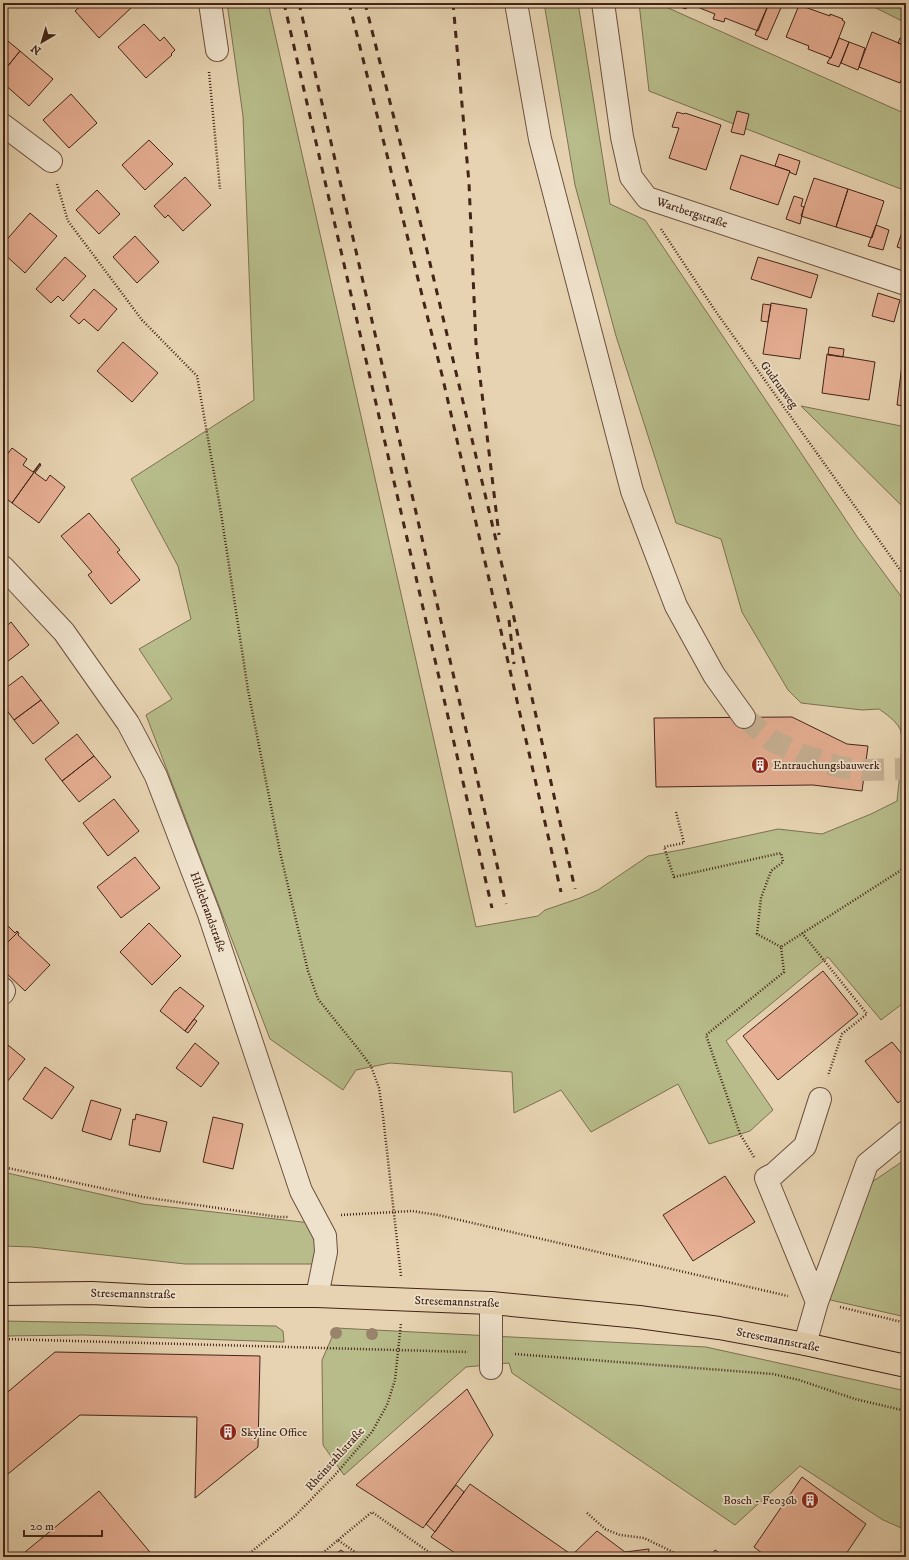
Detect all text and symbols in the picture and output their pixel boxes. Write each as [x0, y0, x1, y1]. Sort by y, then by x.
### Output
north arrow [22, 22, 62, 62]
text: N [29, 41, 44, 57]
street label: Wartbergstraße [653, 194, 730, 232]
street label: Gudrunweg [757, 358, 801, 412]
building icon: Entrauchungsbauwerk [750, 755, 770, 775]
place label: Entrauchungsbauwerk [773, 758, 880, 773]
street label: Hildebrandstraße [186, 870, 230, 954]
street label: Stresemannstraße [90, 1286, 176, 1302]
street label: Stresemannstraße [414, 1293, 500, 1311]
street label: Stresemannstraße [735, 1325, 821, 1355]
building icon: Skyline Office [218, 1422, 238, 1442]
street label: Rheinstahlstraße [302, 1424, 368, 1494]
place label: Skyline Office [241, 1425, 307, 1440]
building icon: Bosch - Fe036b [800, 1490, 820, 1510]
place label: Bosch - Fe036b [723, 1493, 797, 1508]
scale bar [24, 1512, 102, 1538]
text: 20 m [30, 1519, 54, 1534]

